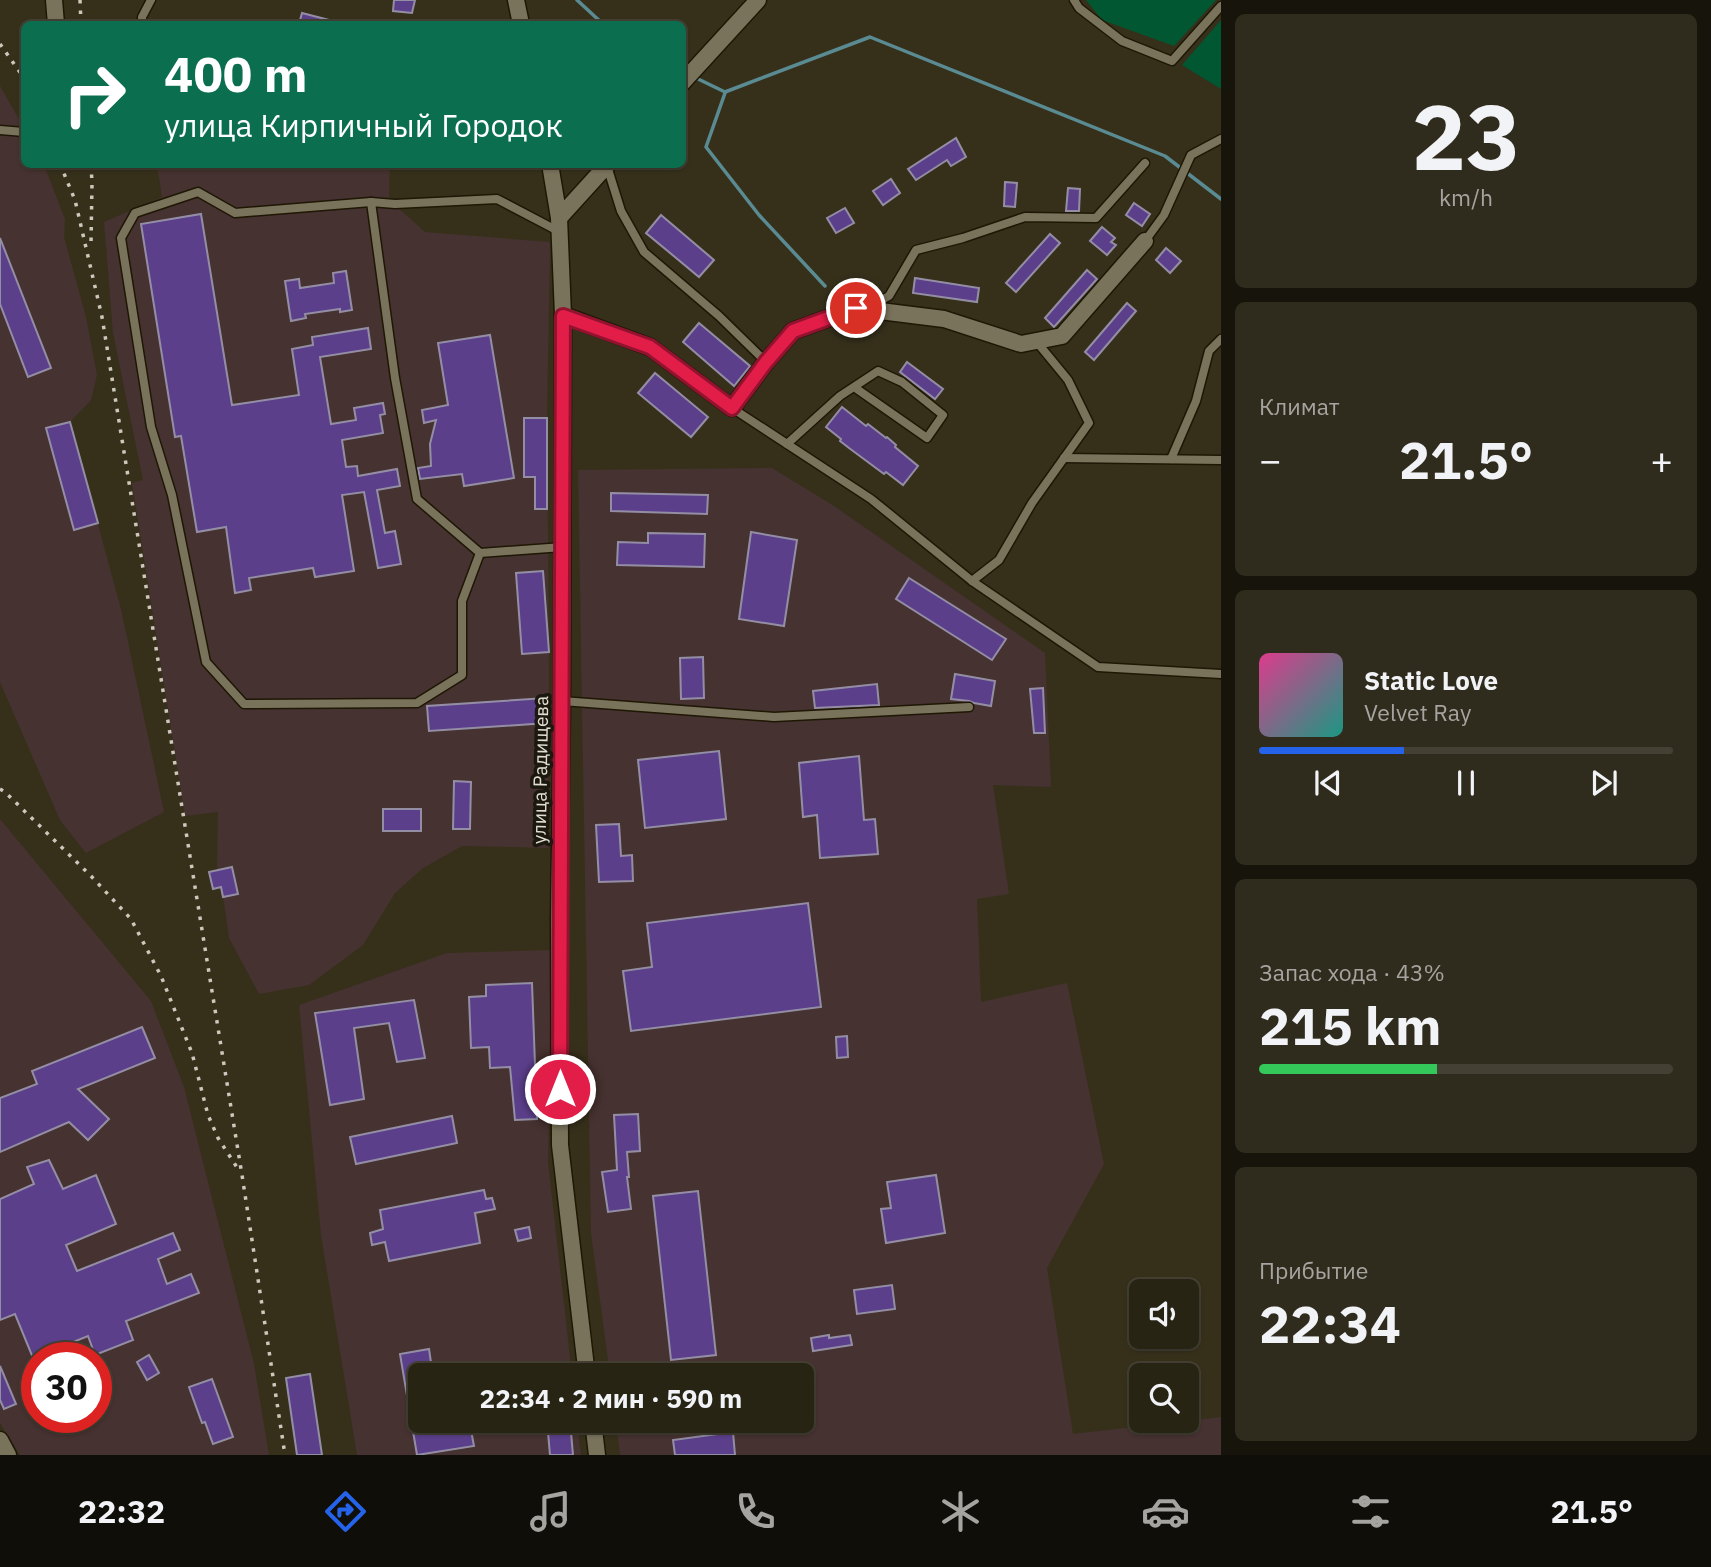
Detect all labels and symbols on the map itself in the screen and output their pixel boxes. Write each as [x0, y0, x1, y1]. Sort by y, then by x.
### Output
pin [826, 278, 886, 338]
street label: улица Радищева [527, 696, 553, 844]
position arrow [523, 1052, 597, 1126]
speed limit sign: 30 [21, 1342, 112, 1433]

